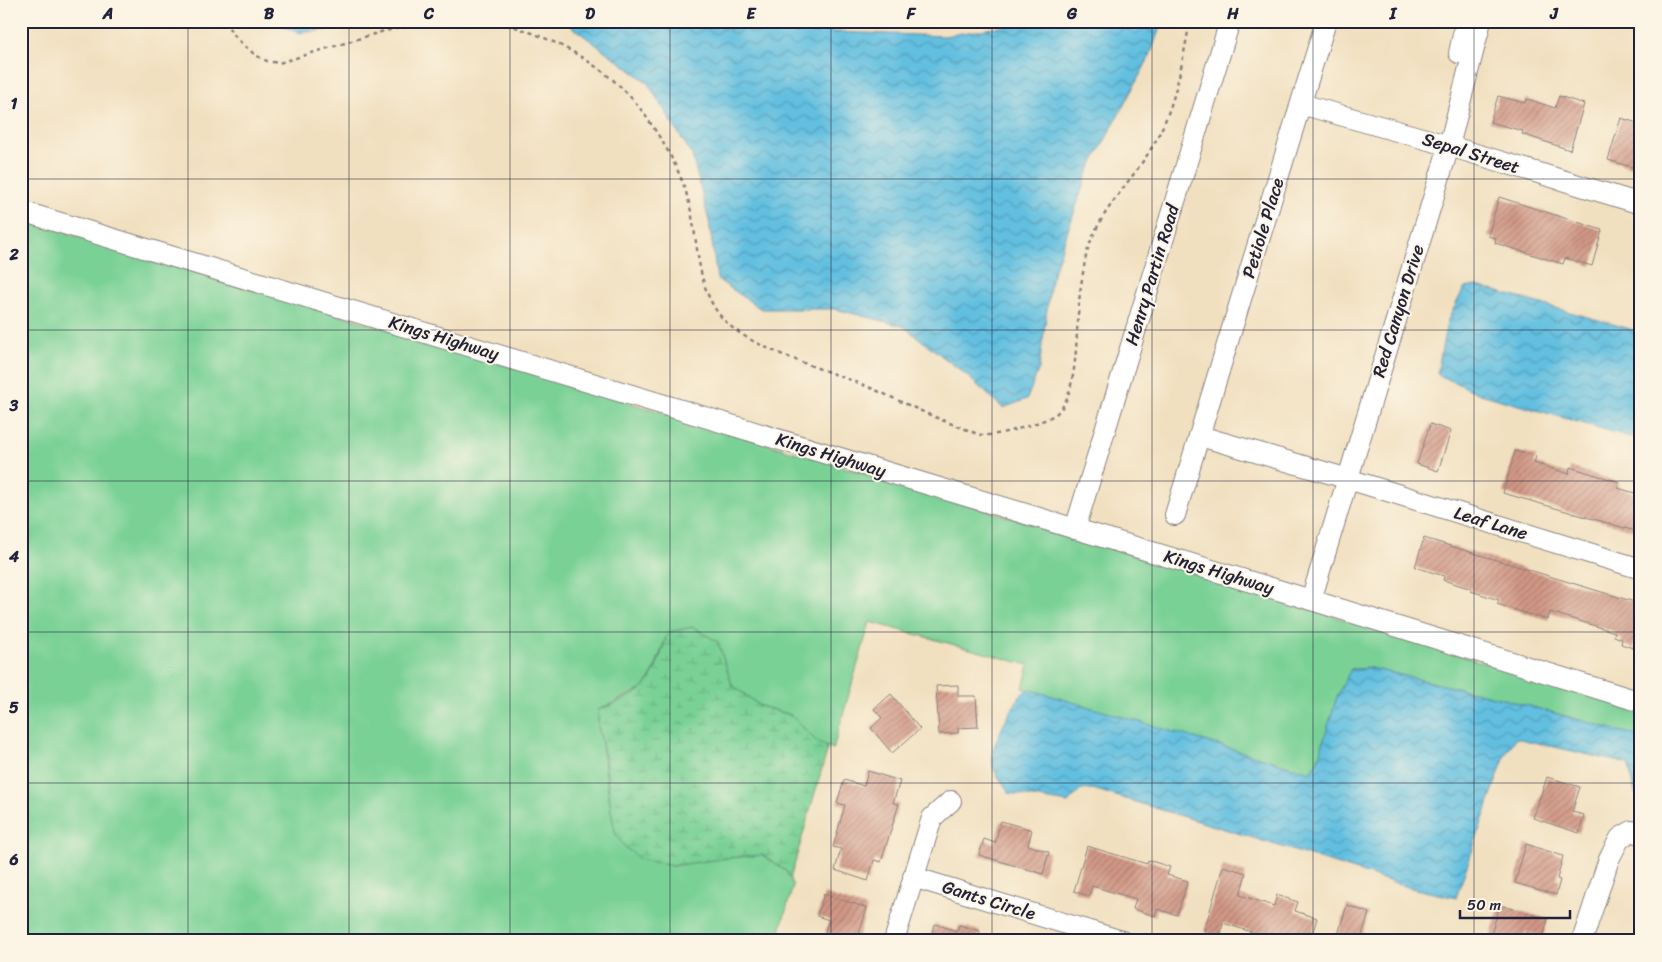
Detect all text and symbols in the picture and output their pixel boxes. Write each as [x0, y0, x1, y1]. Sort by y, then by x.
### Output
text: A [102, 0, 113, 28]
text: B [264, 0, 275, 28]
text: C [423, 0, 435, 28]
text: D [585, 0, 595, 28]
text: E [747, 0, 757, 28]
text: F [906, 0, 917, 28]
text: G [1066, 0, 1078, 28]
text: H [1226, 0, 1239, 28]
text: I [1389, 0, 1398, 28]
text: J [1549, 0, 1559, 28]
text: 1 [11, 89, 18, 118]
street label: Sepal Street [1418, 123, 1524, 183]
street label: Petiole Place [1233, 173, 1294, 282]
street label: Henry Partin Road [1115, 199, 1189, 349]
text: 2 [8, 240, 19, 269]
street label: Red Canyon Drive [1363, 241, 1433, 381]
street label: Kings Highway [385, 306, 504, 370]
text: 3 [9, 391, 19, 420]
street label: Kings Highway [772, 423, 891, 487]
street label: Leaf Lane [1450, 497, 1532, 549]
street label: Kings Highway [1160, 540, 1279, 604]
text: 4 [8, 542, 19, 571]
text: 5 [9, 693, 19, 722]
text: 6 [8, 845, 19, 874]
street label: Gants Circle [938, 871, 1040, 929]
scale bar [1460, 887, 1570, 919]
text: 50 m [1467, 892, 1502, 918]

